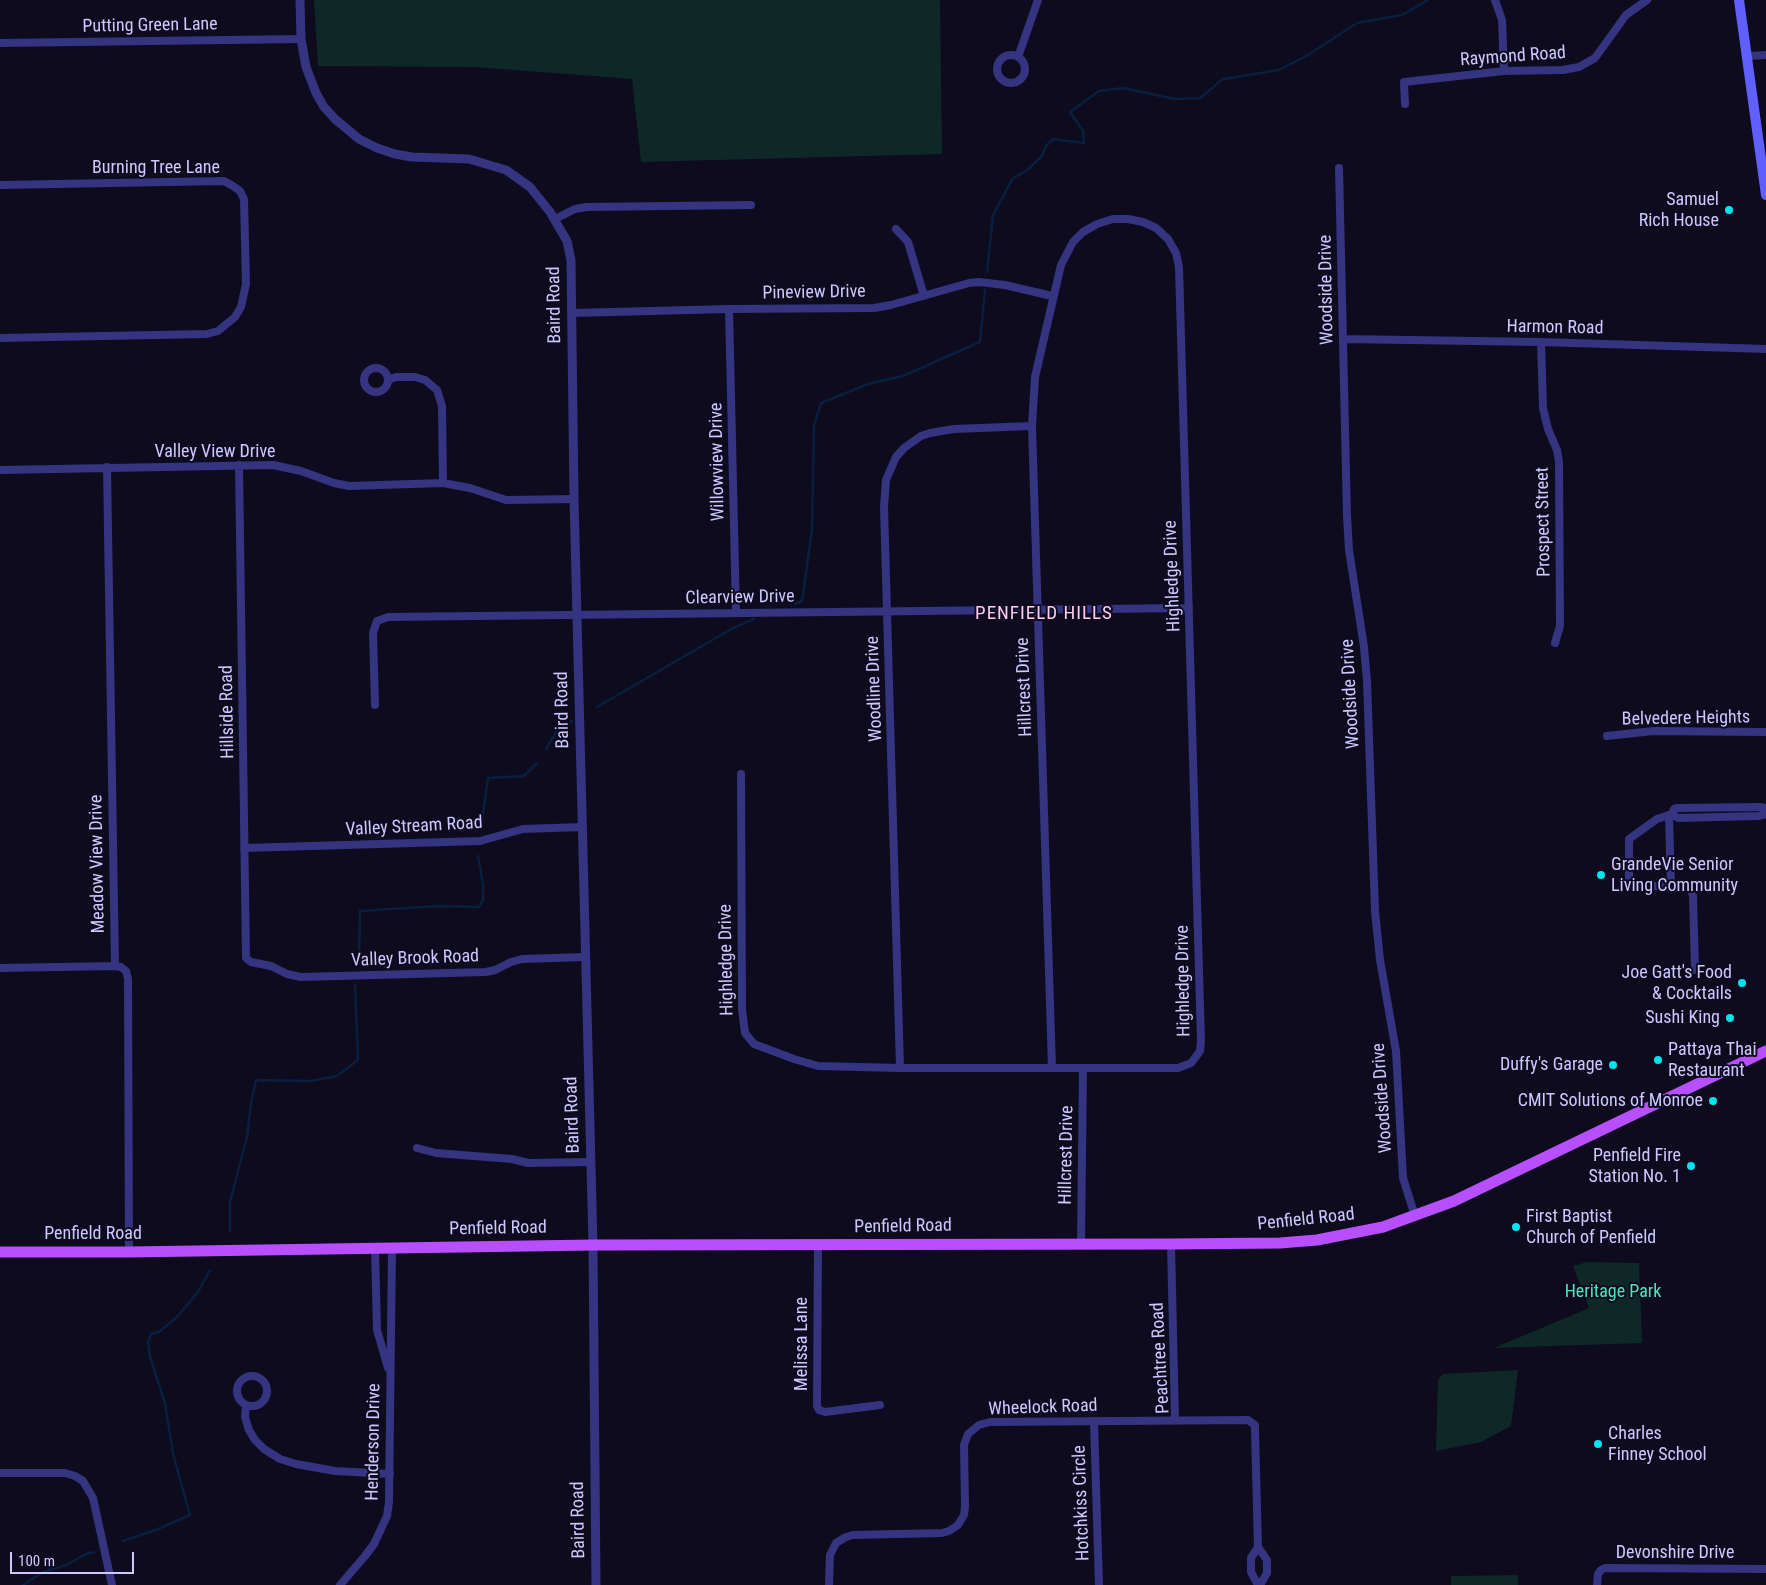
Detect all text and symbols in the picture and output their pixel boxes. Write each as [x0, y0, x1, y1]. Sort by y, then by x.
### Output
street label: Putting Green Lane [82, 14, 218, 38]
street label: Raymond Road [1459, 43, 1567, 71]
street label: Burning Tree Lane [92, 157, 220, 179]
place label: Samuel Rich House [1639, 189, 1719, 232]
marker: Samuel Rich House [1723, 204, 1735, 216]
street label: Woodside Drive [1315, 235, 1339, 345]
street label: Baird Road [544, 266, 566, 344]
street label: Pineview Drive [762, 281, 866, 305]
street label: Harmon Road [1506, 316, 1604, 340]
street label: Willowview Drive [706, 402, 730, 522]
street label: Valley View Drive [155, 441, 275, 463]
street label: Prospect Street [1532, 467, 1556, 577]
street label: Highledge Drive [1160, 520, 1186, 632]
street label: Clearview Drive [685, 586, 795, 610]
district label: PENFIELD HILLS [973, 603, 1115, 625]
street label: Woodline Drive [862, 636, 888, 742]
street label: Hillcrest Drive [1012, 637, 1038, 737]
street label: Woodside Drive [1337, 638, 1365, 750]
street label: Hillside Road [216, 665, 240, 759]
street label: Baird Road [552, 671, 574, 749]
street label: Belvedere Heights [1622, 707, 1750, 731]
street label: Meadow View Drive [86, 794, 110, 934]
street label: Valley Stream Road [345, 813, 483, 841]
place label: GrandeVie Senior Living Community [1611, 854, 1738, 896]
marker: GrandeVie Senior Living Community [1595, 869, 1607, 881]
street label: Highledge Drive [715, 904, 739, 1016]
street label: Highledge Drive [1172, 925, 1196, 1037]
street label: Valley Brook Road [351, 946, 479, 972]
place label: Joe Gatt's Food & Cocktails [1622, 962, 1732, 1004]
marker: Joe Gatt's Food & Cocktails [1736, 977, 1748, 989]
place label: Sushi King [1645, 1007, 1720, 1029]
marker: Sushi King [1724, 1012, 1736, 1024]
place label: Pattaya Thai Restaurant [1668, 1039, 1757, 1082]
street label: Woodside Drive [1368, 1042, 1398, 1154]
place label: Duffy's Garage [1500, 1054, 1603, 1076]
marker: Pattaya Thai Restaurant [1652, 1054, 1664, 1066]
marker: Duffy's Garage [1607, 1059, 1619, 1071]
street label: Baird Road [561, 1076, 585, 1154]
place label: CMIT Solutions of Monroe [1518, 1090, 1703, 1112]
marker: CMIT Solutions of Monroe [1707, 1095, 1719, 1107]
street label: Hillcrest Drive [1055, 1105, 1079, 1205]
place label: Penfield Fire Station No. 1 [1588, 1145, 1681, 1188]
marker: Penfield Fire Station No. 1 [1685, 1160, 1697, 1172]
street label: Penfield Road [1256, 1204, 1356, 1236]
place label: First Baptist Church of Penfield [1526, 1206, 1656, 1248]
street label: Penfield Road [854, 1215, 952, 1239]
street label: Penfield Road [449, 1217, 547, 1241]
marker: First Baptist Church of Penfield [1510, 1221, 1522, 1233]
street label: Penfield Road [44, 1223, 142, 1245]
park label: Heritage Park [1565, 1281, 1661, 1303]
street label: Melissa Lane [791, 1297, 813, 1391]
street label: Peachtree Road [1147, 1302, 1175, 1414]
street label: Henderson Drive [362, 1383, 386, 1501]
street label: Wheelock Road [988, 1395, 1098, 1421]
place label: Charles Finney School [1608, 1423, 1707, 1466]
marker: Charles Finney School [1592, 1438, 1604, 1450]
street label: Hotchkiss Circle [1069, 1445, 1095, 1561]
street label: Baird Road [568, 1481, 590, 1559]
scale bar [12, 1542, 136, 1574]
street label: Devonshire Drive [1616, 1542, 1734, 1564]
text: 100 m [18, 1552, 55, 1570]

